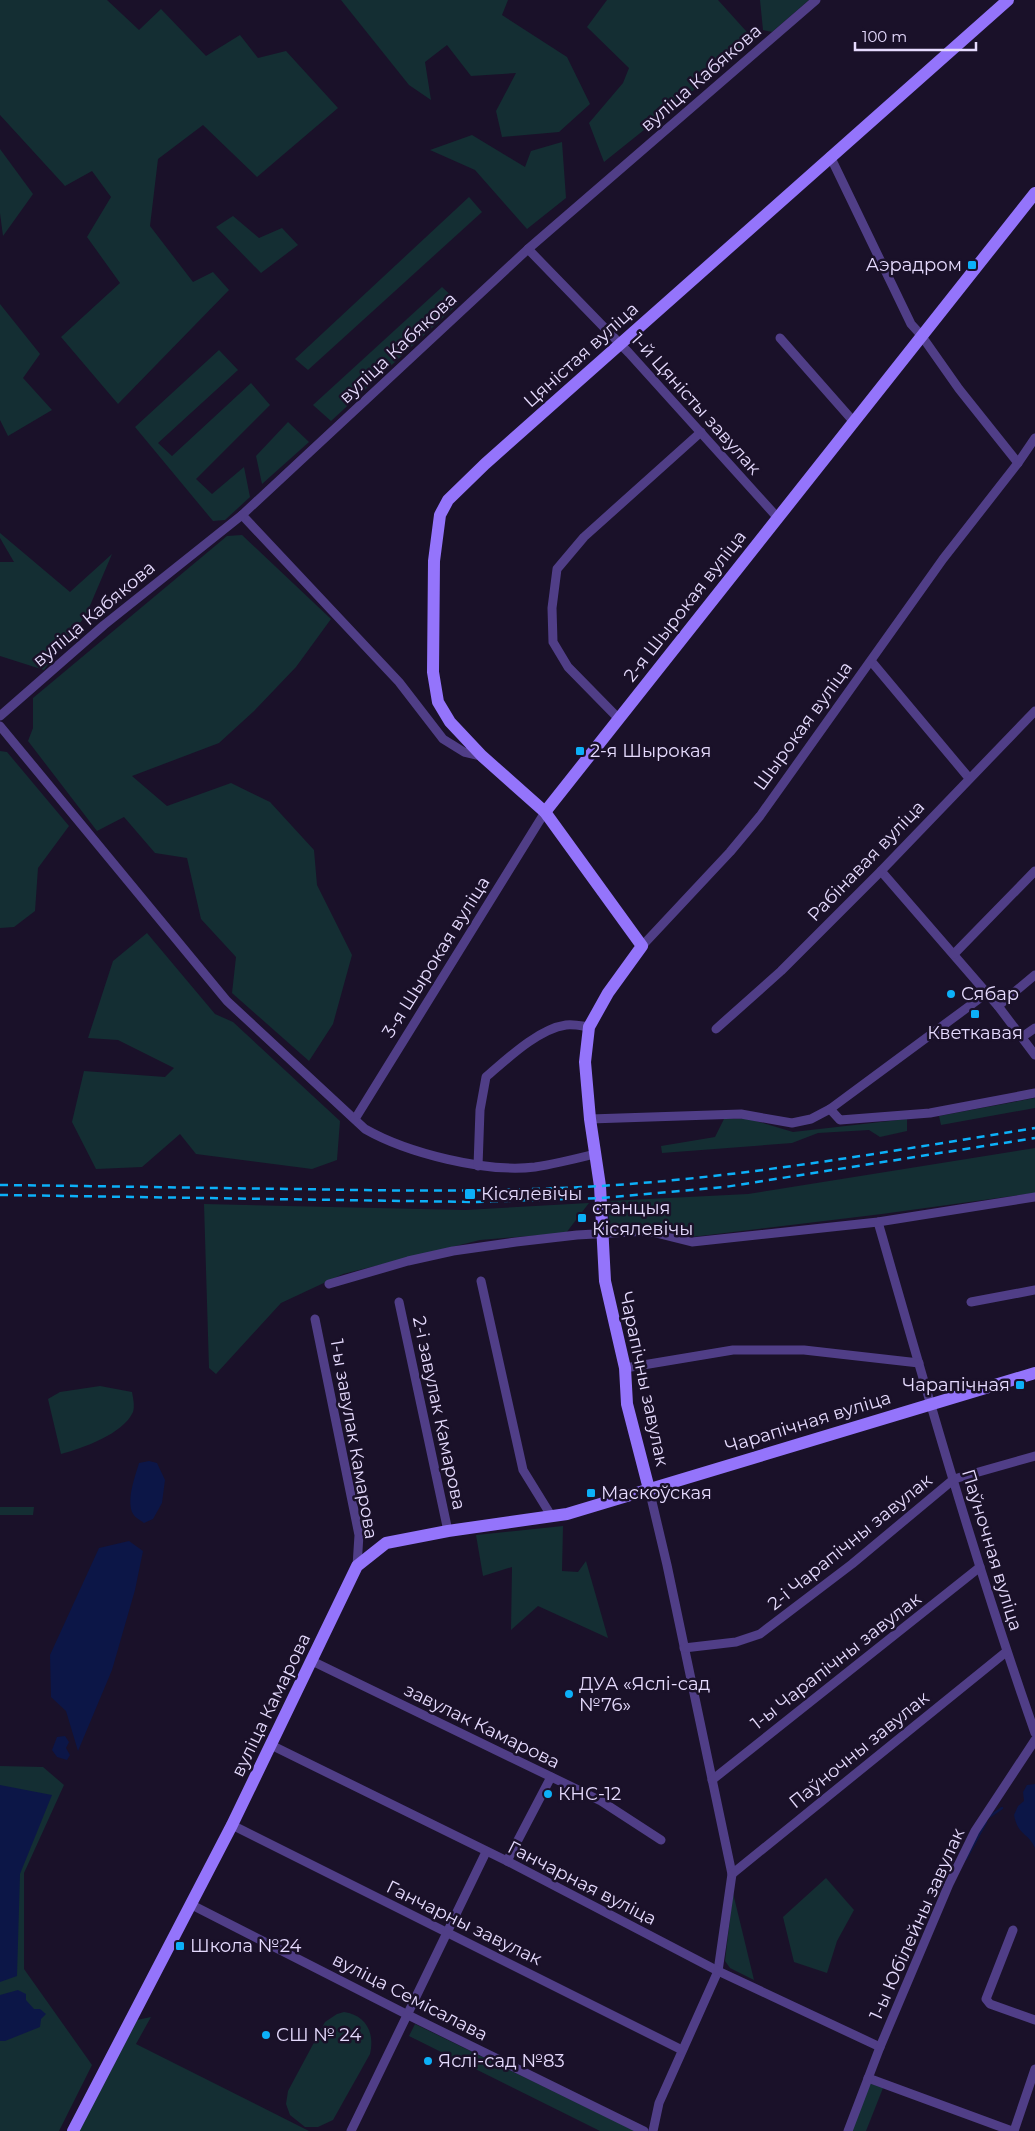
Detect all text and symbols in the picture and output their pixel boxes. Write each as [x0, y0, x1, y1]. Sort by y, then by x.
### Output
street label: вуліца Кабякова [636, 20, 766, 136]
scale bar [855, 20, 976, 52]
text: 100 m [862, 27, 907, 46]
place label: Аэрадром [866, 254, 962, 276]
marker: Аэрадром [966, 259, 978, 271]
street label: вуліца Кабякова [335, 288, 461, 408]
street label: Цяністая вуліца [519, 298, 643, 412]
street label: 1-й Цяністы завулак [627, 329, 766, 480]
street label: 2-я Шырокая вуліца [619, 526, 751, 686]
street label: вуліца Кабякова [28, 556, 160, 672]
street label: Шырокая вуліца [749, 657, 857, 795]
place label: 2-я Шырокая [590, 740, 711, 762]
marker: 2-я Шырокая [574, 745, 586, 757]
street label: Рабінавая вуліца [803, 796, 929, 926]
street label: 3-я Шырокая вуліца [377, 872, 495, 1042]
place label: Сябар [961, 983, 1019, 1005]
marker: Сябар [945, 988, 957, 1000]
marker: Кветкавая [969, 1008, 981, 1020]
place label: Кветкавая [927, 1022, 1023, 1044]
place label: Кісялевічы [481, 1183, 582, 1205]
marker: Кісялевічы [463, 1187, 477, 1201]
place label: станцыя Кісялевічы [592, 1197, 693, 1240]
marker: станцыя Кісялевічы [576, 1212, 588, 1224]
street label: Чарапічны завулак [615, 1290, 673, 1469]
street label: 2-і завулак Камарова [408, 1314, 470, 1512]
street label: 1-ы завулак Камарова [326, 1337, 382, 1541]
place label: Чарапічная [902, 1374, 1010, 1396]
marker: Чарапічная [1014, 1379, 1026, 1391]
street label: Чарапічная вуліца [723, 1386, 893, 1458]
street label: Паўночная вуліца [957, 1467, 1027, 1633]
street label: 2-і Чарапічны завулак [764, 1469, 937, 1615]
place label: Маскоўская [601, 1482, 712, 1504]
marker: Маскоўская [585, 1487, 597, 1499]
street label: 1-ы Чарапічны завулак [746, 1587, 926, 1734]
street label: вуліца Камарова [227, 1630, 315, 1780]
place label: ДУА «Яслі-сад №76» [579, 1673, 710, 1716]
street label: завулак Камарова [401, 1679, 563, 1773]
street label: Паўночны завулак [785, 1686, 934, 1813]
marker: ДУА «Яслі-сад №76» [563, 1688, 575, 1700]
place label: КНС-12 [558, 1783, 621, 1805]
marker: КНС-12 [542, 1788, 554, 1800]
street label: 1-ы Юбілейны завулак [865, 1824, 969, 2023]
street label: Ганчарная вуліца [504, 1836, 660, 1930]
street label: Ганчарны завулак [383, 1876, 546, 1970]
place label: Школа №24 [190, 1935, 302, 1957]
marker: Школа №24 [174, 1940, 186, 1952]
street label: вуліца Семісалава [329, 1948, 491, 2046]
place label: СШ № 24 [276, 2024, 361, 2046]
marker: СШ № 24 [260, 2029, 272, 2041]
place label: Яслі-сад №83 [438, 2050, 565, 2072]
marker: Яслі-сад №83 [422, 2055, 434, 2067]

